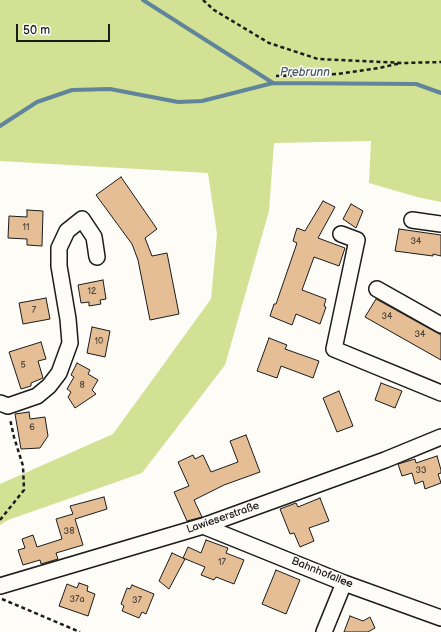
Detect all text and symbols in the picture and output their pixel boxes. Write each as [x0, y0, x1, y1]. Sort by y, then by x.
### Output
scale bar [18, 16, 112, 42]
text: 50 m [23, 23, 50, 38]
water label: Prebrunn [280, 66, 330, 80]
house number: 11 [23, 223, 29, 233]
house number: 34 [410, 237, 422, 247]
house number: 12 [88, 287, 96, 297]
house number: 7 [32, 306, 36, 316]
house number: 34 [381, 312, 393, 322]
house number: 34 [414, 330, 426, 340]
house number: 10 [95, 337, 103, 347]
house number: 5 [20, 361, 26, 371]
house number: 8 [79, 381, 85, 391]
house number: 6 [29, 423, 35, 433]
house number: 33 [415, 466, 427, 476]
street label: Lawieserstraße [185, 499, 261, 537]
house number: 38 [64, 527, 74, 537]
street label: Bahnhofallee [289, 555, 355, 591]
house number: 17 [218, 558, 226, 568]
house number: 37a [69, 595, 85, 605]
house number: 37 [132, 596, 142, 606]

